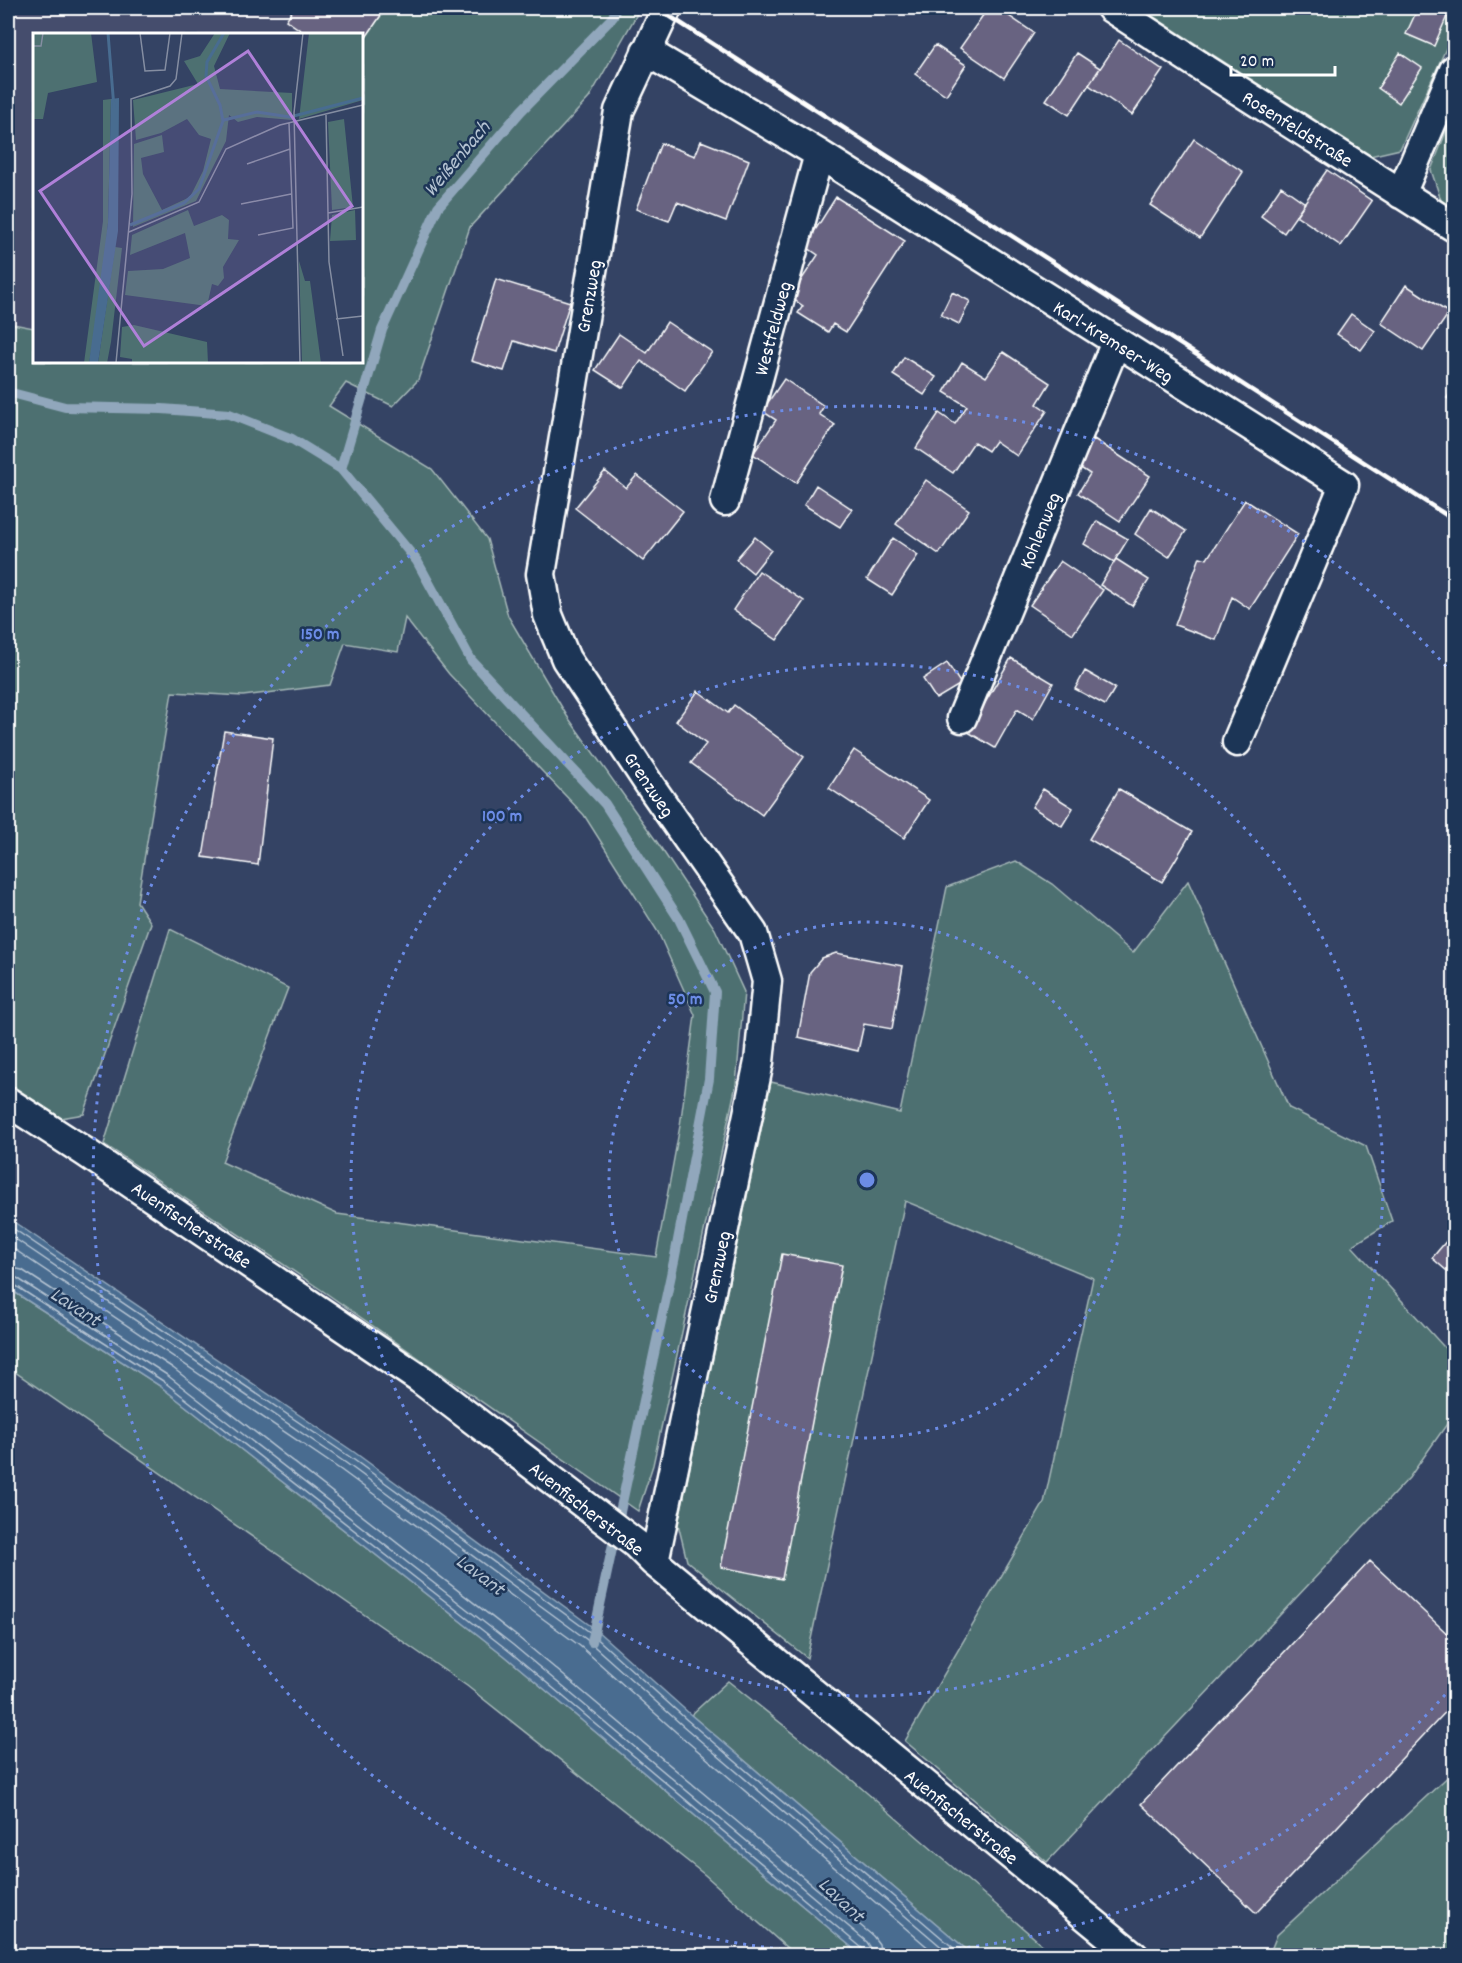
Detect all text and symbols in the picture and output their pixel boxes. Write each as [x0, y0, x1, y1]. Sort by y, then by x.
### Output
inset map [33, 33, 363, 363]
scale bar [1231, 39, 1334, 77]
text: 20 m [1240, 50, 1274, 75]
street label: Rosenfeldstraße [1236, 85, 1357, 176]
water label: Weißenbach [418, 114, 500, 204]
street label: Grenzweg [571, 258, 611, 335]
street label: Westfeldweg [749, 279, 801, 379]
street label: Karl-Kremser-Weg [1047, 295, 1178, 392]
street label: Kohlenweg [1014, 489, 1070, 574]
text: 150 m [301, 623, 339, 648]
street label: Grenzweg [615, 747, 680, 824]
text: 100 m [482, 805, 522, 830]
text: 50 m [668, 988, 702, 1013]
centre of rings [857, 1170, 877, 1190]
street label: Auenfischerstraße [125, 1176, 256, 1277]
street label: Grenzweg [698, 1229, 740, 1307]
water label: Lavant [43, 1281, 107, 1337]
street label: Auenfischerstraße [522, 1456, 649, 1564]
water label: Lavant [448, 1548, 512, 1606]
street label: Auenfischerstraße [897, 1764, 1023, 1873]
water label: Lavant [810, 1871, 872, 1932]

